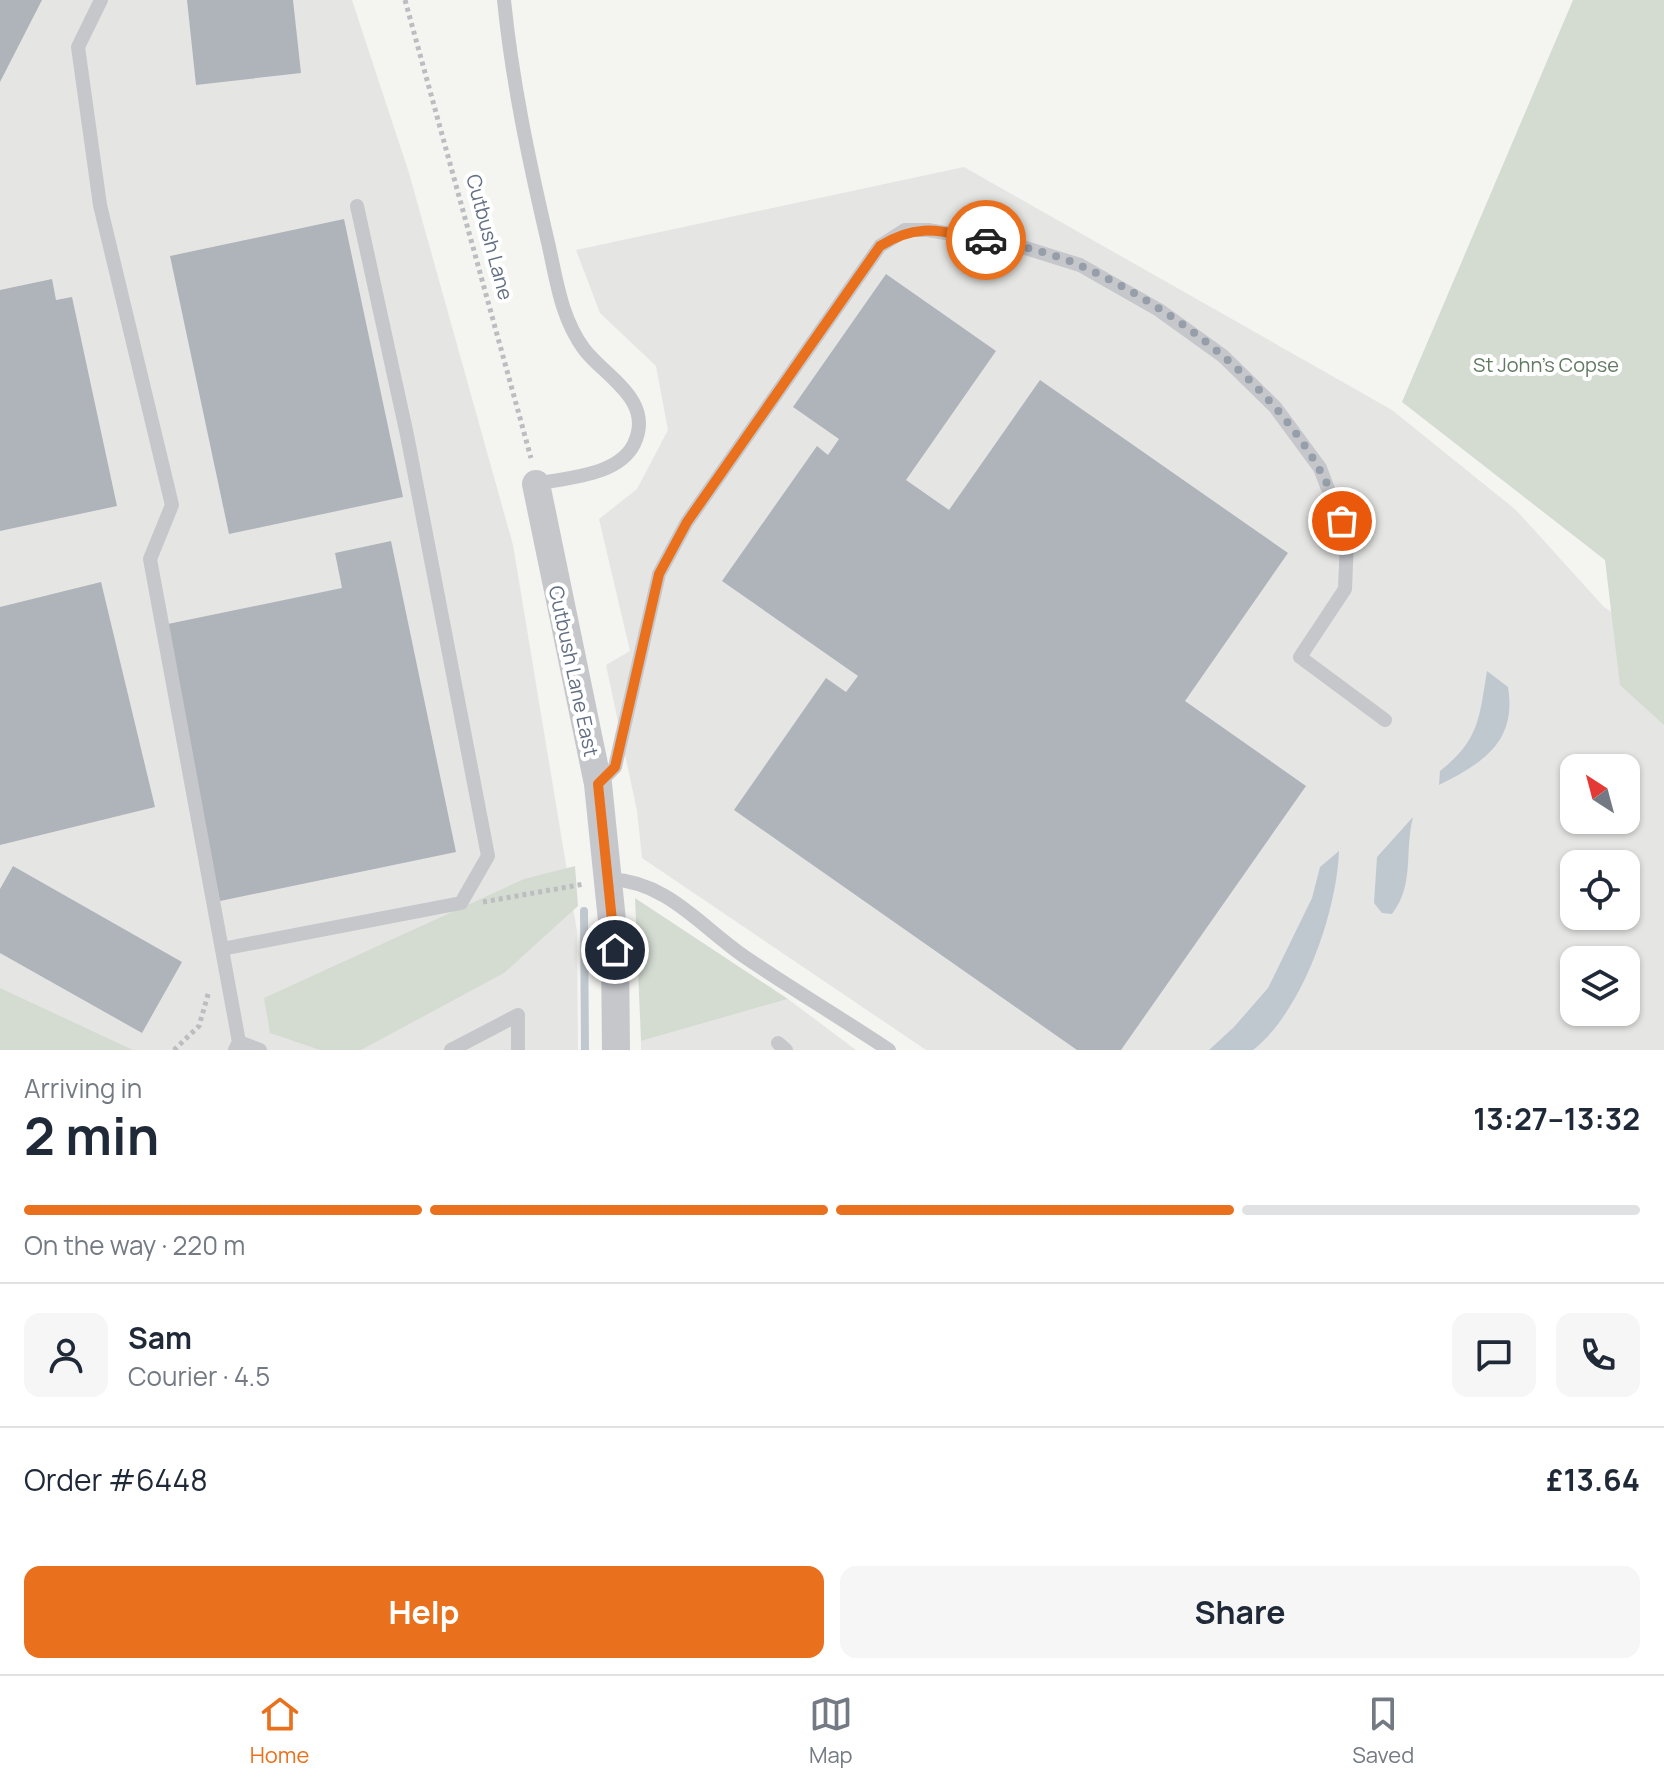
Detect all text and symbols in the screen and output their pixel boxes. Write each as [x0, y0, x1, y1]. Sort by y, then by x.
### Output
street label: Cutbush Lane [460, 171, 520, 303]
courier [946, 200, 1026, 280]
icon: car [964, 218, 1008, 262]
park label: St John's Copse [1473, 351, 1619, 378]
pin [1308, 487, 1376, 555]
icon: bag [1320, 499, 1364, 543]
street label: Cutbush Lane East [543, 583, 605, 759]
north arrow [1560, 754, 1640, 834]
map controls [1560, 754, 1640, 1026]
button: locate [1560, 850, 1640, 930]
pin [581, 916, 649, 984]
icon: home [593, 928, 637, 972]
button: layers [1560, 946, 1640, 1026]
text: Arriving in [24, 1070, 142, 1106]
text: 13:27–13:32 [1473, 1098, 1640, 1139]
text: 2 min [24, 1100, 159, 1171]
text: On the way · 220 m [24, 1227, 245, 1263]
button: person [24, 1313, 108, 1397]
button: chat [1452, 1313, 1536, 1397]
button: phone [1556, 1313, 1640, 1397]
text: Sam [128, 1317, 192, 1358]
text: Courier · 4.5 [128, 1358, 270, 1394]
text: Order #6448 [24, 1459, 208, 1500]
text: £13.64 [1546, 1459, 1640, 1500]
button: Help [24, 1566, 824, 1658]
button: Share [840, 1566, 1640, 1658]
tab: Home [250, 1692, 309, 1770]
tab: Map [809, 1692, 853, 1770]
tab: Saved [1352, 1692, 1414, 1770]

